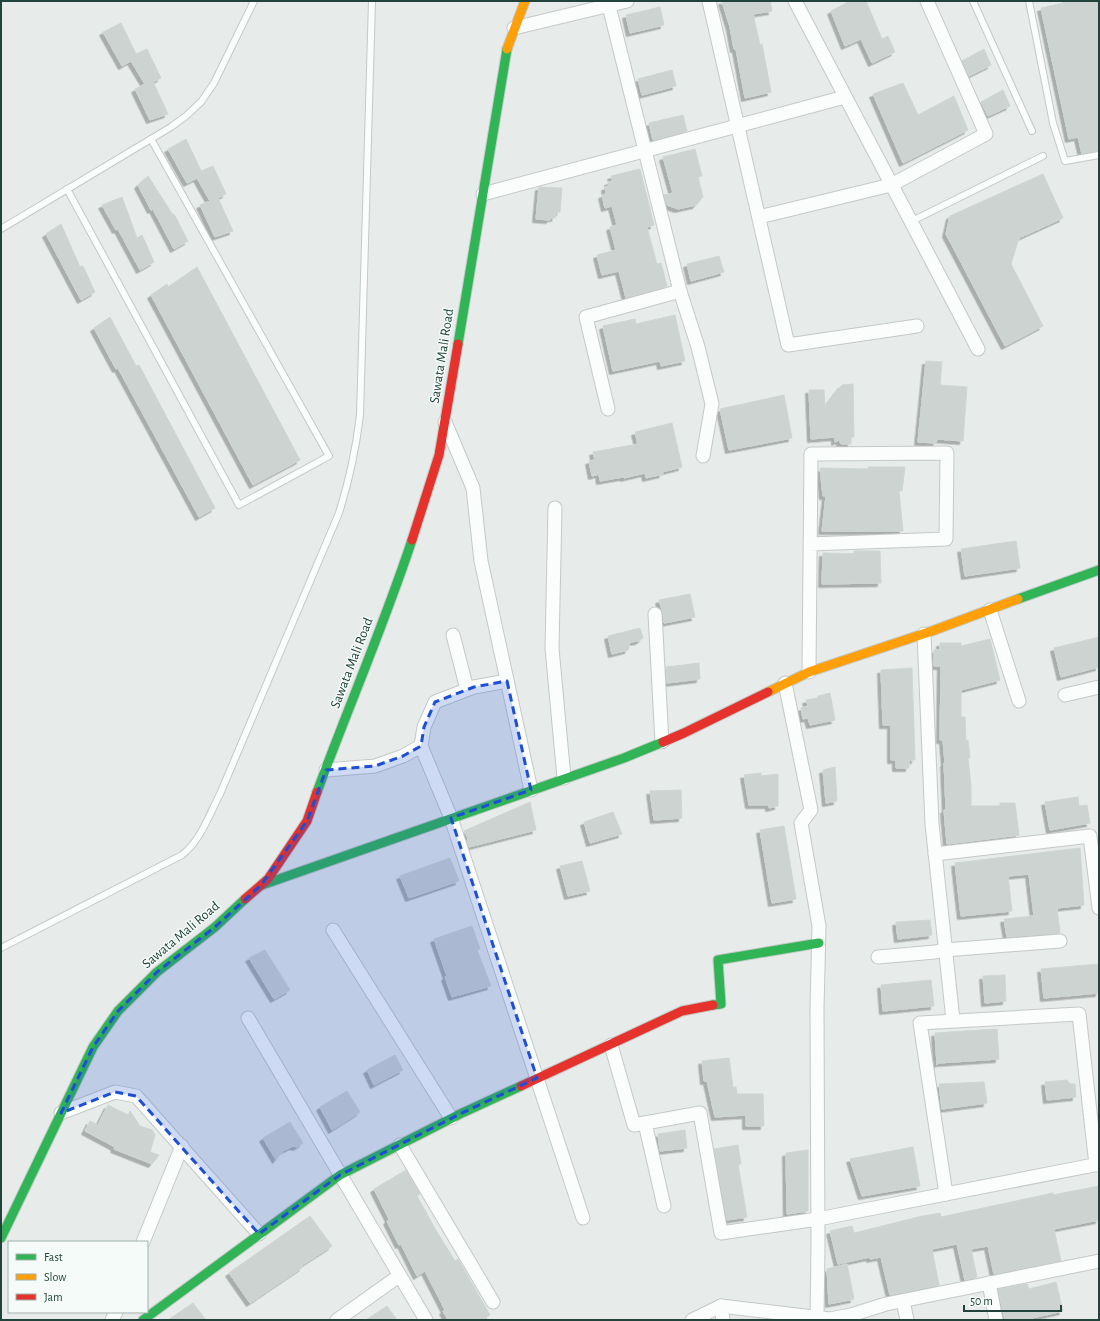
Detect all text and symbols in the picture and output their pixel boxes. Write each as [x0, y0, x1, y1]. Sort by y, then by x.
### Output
street label: Sawata Mali Road [428, 308, 456, 404]
street label: Sawata Mali Road [328, 616, 376, 710]
street label: Sawata Mali Road [140, 899, 222, 971]
legend [8, 1241, 148, 1313]
text: Fast [44, 1251, 63, 1263]
text: Slow [44, 1271, 66, 1283]
scale bar [964, 1287, 1061, 1313]
text: Jam [44, 1291, 63, 1303]
text: 50 m [970, 1295, 993, 1307]

